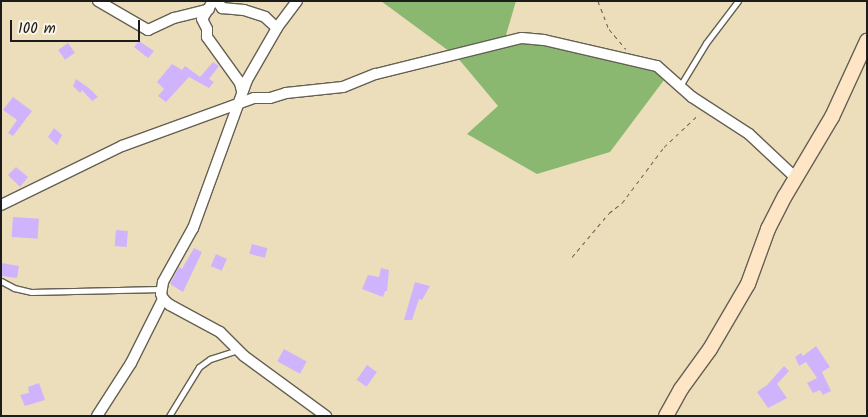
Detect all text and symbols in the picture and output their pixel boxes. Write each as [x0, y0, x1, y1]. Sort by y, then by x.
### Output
scale bar [12, 10, 142, 42]
text: 100 m [18, 17, 56, 41]

